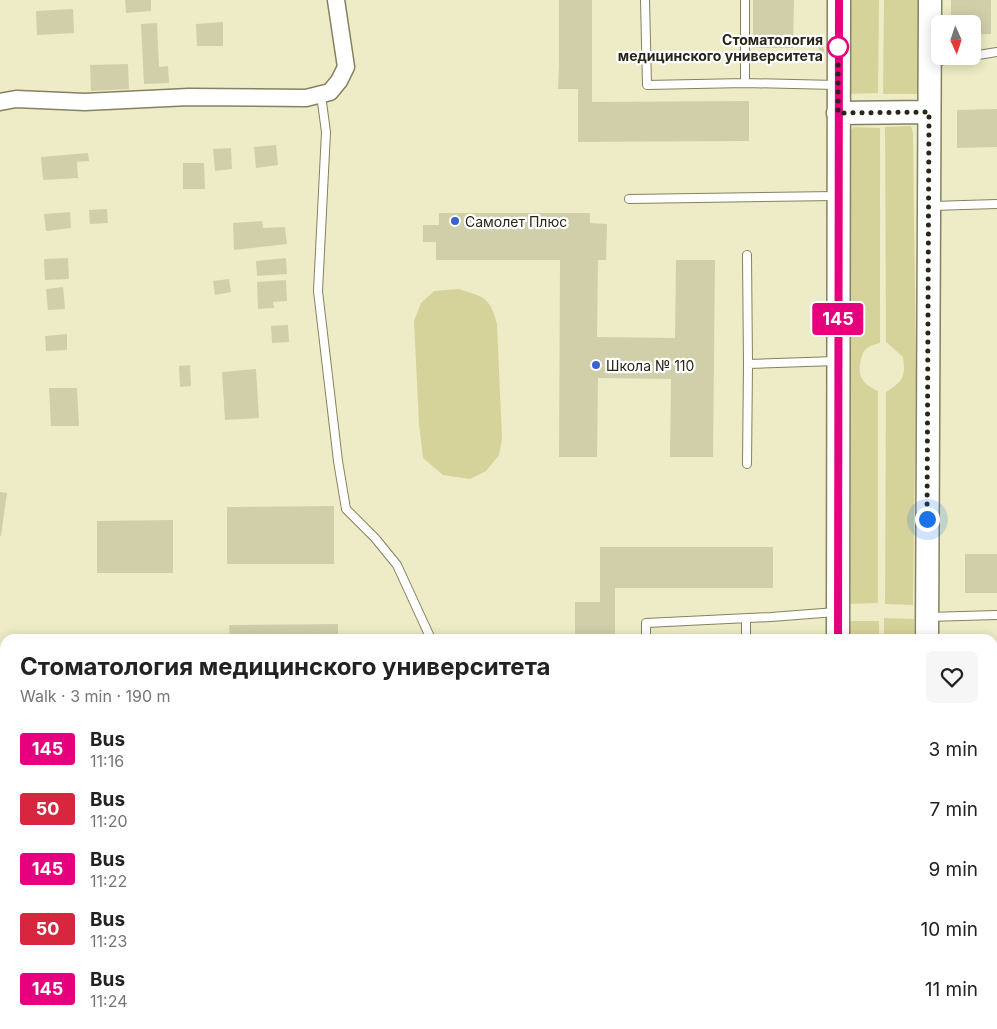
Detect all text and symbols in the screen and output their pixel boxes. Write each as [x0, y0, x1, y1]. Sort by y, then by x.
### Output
north arrow [931, 15, 981, 65]
map controls [931, 15, 981, 65]
place label: Стоматология медицинского университета [618, 31, 823, 64]
marker: Стоматология медицинского университета [827, 36, 849, 58]
place label: Самолет Плюс [465, 213, 567, 230]
marker: Самолет Плюс [449, 215, 461, 227]
line badge: 145 [809, 303, 867, 335]
text: 145 [822, 308, 854, 329]
place label: Школа № 110 [606, 357, 694, 374]
marker: Школа № 110 [590, 359, 602, 371]
your location [915, 507, 940, 532]
button: heart [926, 651, 978, 703]
text: Стоматология медицинского университета [20, 652, 551, 681]
text: Walk · 3 min · 190 m [20, 686, 171, 706]
text: Bus [90, 728, 125, 751]
text: 145 [32, 738, 63, 759]
text: 3 min [928, 738, 978, 761]
text: 11:16 [90, 751, 124, 771]
text: Bus [90, 788, 125, 811]
text: 50 [36, 798, 59, 819]
text: 7 min [929, 798, 978, 821]
text: 11:20 [90, 811, 127, 831]
text: Bus [90, 848, 125, 871]
text: 145 [32, 858, 63, 879]
text: 9 min [928, 858, 978, 881]
text: 11:22 [90, 871, 127, 891]
text: Bus [90, 908, 125, 931]
text: 50 [36, 918, 59, 939]
text: 10 min [920, 918, 978, 941]
text: 11:23 [90, 931, 127, 951]
text: Bus [90, 968, 125, 991]
text: 145 [32, 978, 63, 999]
text: 11 min [925, 978, 978, 1001]
text: 11:24 [90, 991, 127, 1011]

